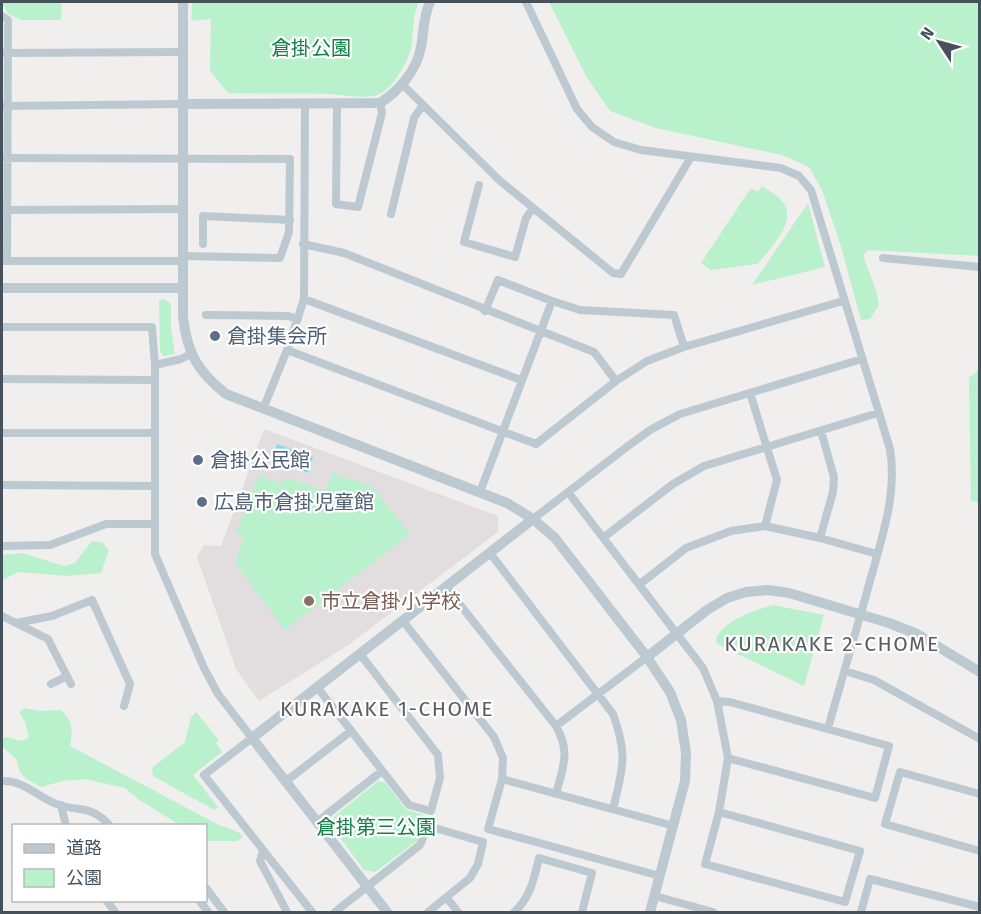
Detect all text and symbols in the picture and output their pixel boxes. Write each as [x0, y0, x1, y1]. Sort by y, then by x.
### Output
north arrow [909, 12, 969, 72]
text: N [916, 24, 938, 43]
park label: 倉掛公園 [271, 36, 351, 60]
place label: 倉掛集会所 [227, 324, 327, 348]
marker: 倉掛集会所 [208, 329, 222, 343]
place label: 倉掛公民館 [210, 448, 310, 472]
marker: 倉掛公民館 [191, 453, 205, 467]
place label: 広島市倉掛児童館 [214, 490, 374, 514]
marker: 広島市倉掛児童館 [195, 495, 209, 509]
place label: 市立倉掛小学校 [321, 589, 461, 613]
marker: 市立倉掛小学校 [302, 594, 316, 608]
district label: KURAKAKE 2-CHOME [724, 631, 940, 657]
district label: KURAKAKE 1-CHOME [280, 696, 494, 722]
park label: 倉掛第三公園 [316, 815, 436, 839]
legend [12, 824, 207, 902]
text: 道路 [66, 837, 102, 859]
text: 公園 [66, 867, 102, 889]

